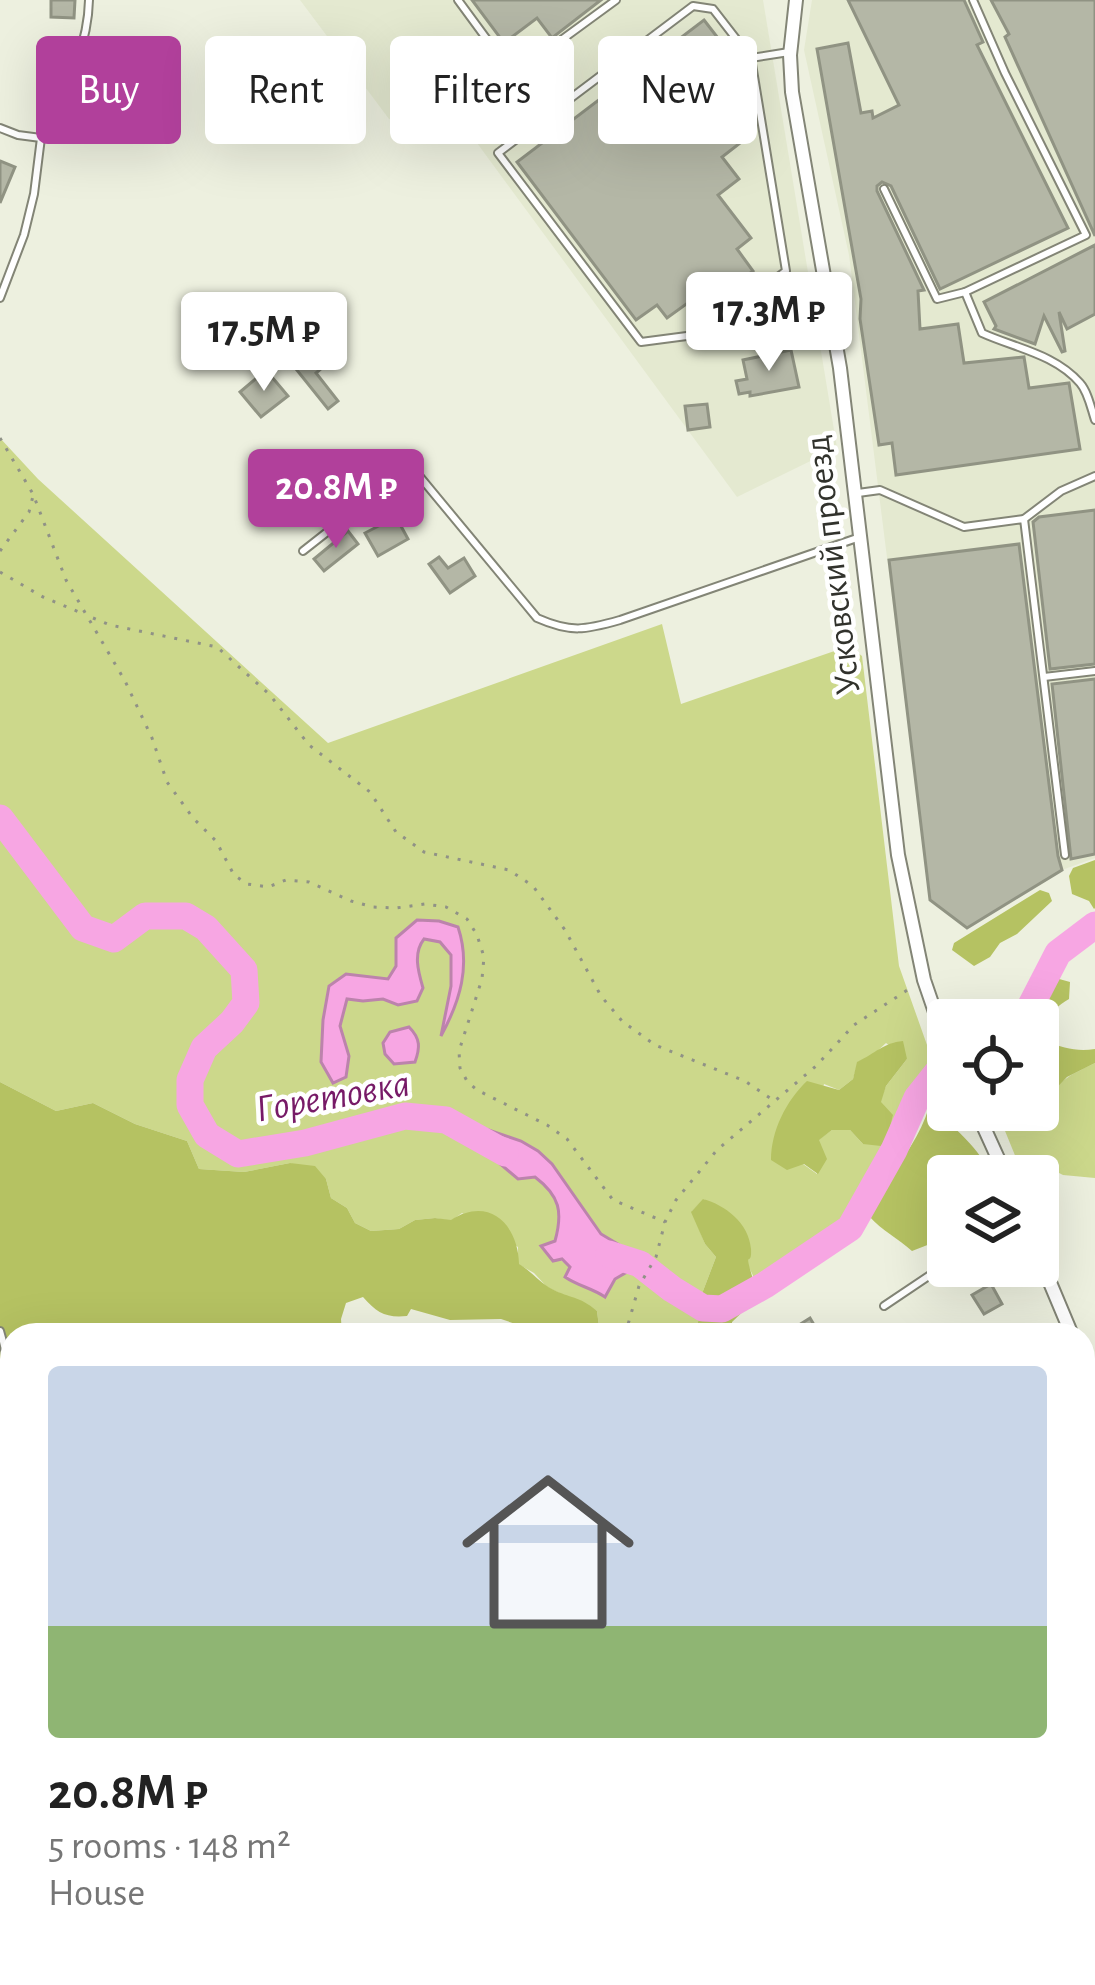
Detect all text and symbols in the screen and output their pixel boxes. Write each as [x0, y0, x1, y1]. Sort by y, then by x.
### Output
chip: Buy [36, 36, 181, 144]
chip: Rent [205, 36, 366, 144]
chip: Filters [390, 36, 574, 144]
chip: New [598, 36, 757, 144]
pin: 17.3M ₽ [658, 272, 880, 374]
text: 17.3M ₽ [713, 291, 825, 330]
pin: 17.5M ₽ [153, 292, 375, 394]
text: 17.5M ₽ [208, 311, 320, 350]
street label: Усковский проезд [799, 433, 867, 697]
pin: 20.8M ₽ [225, 449, 447, 551]
text: 20.8M ₽ [275, 468, 397, 507]
map controls [927, 999, 1059, 1287]
button: locate [927, 999, 1059, 1131]
water label: Горетовка [253, 1064, 413, 1130]
button: layers [927, 1155, 1059, 1287]
icon: home [440, 1444, 656, 1660]
text: 20.8M ₽ [48, 1767, 208, 1818]
text: 5 rooms · 148 m² [48, 1827, 291, 1866]
text: House [48, 1874, 145, 1913]

